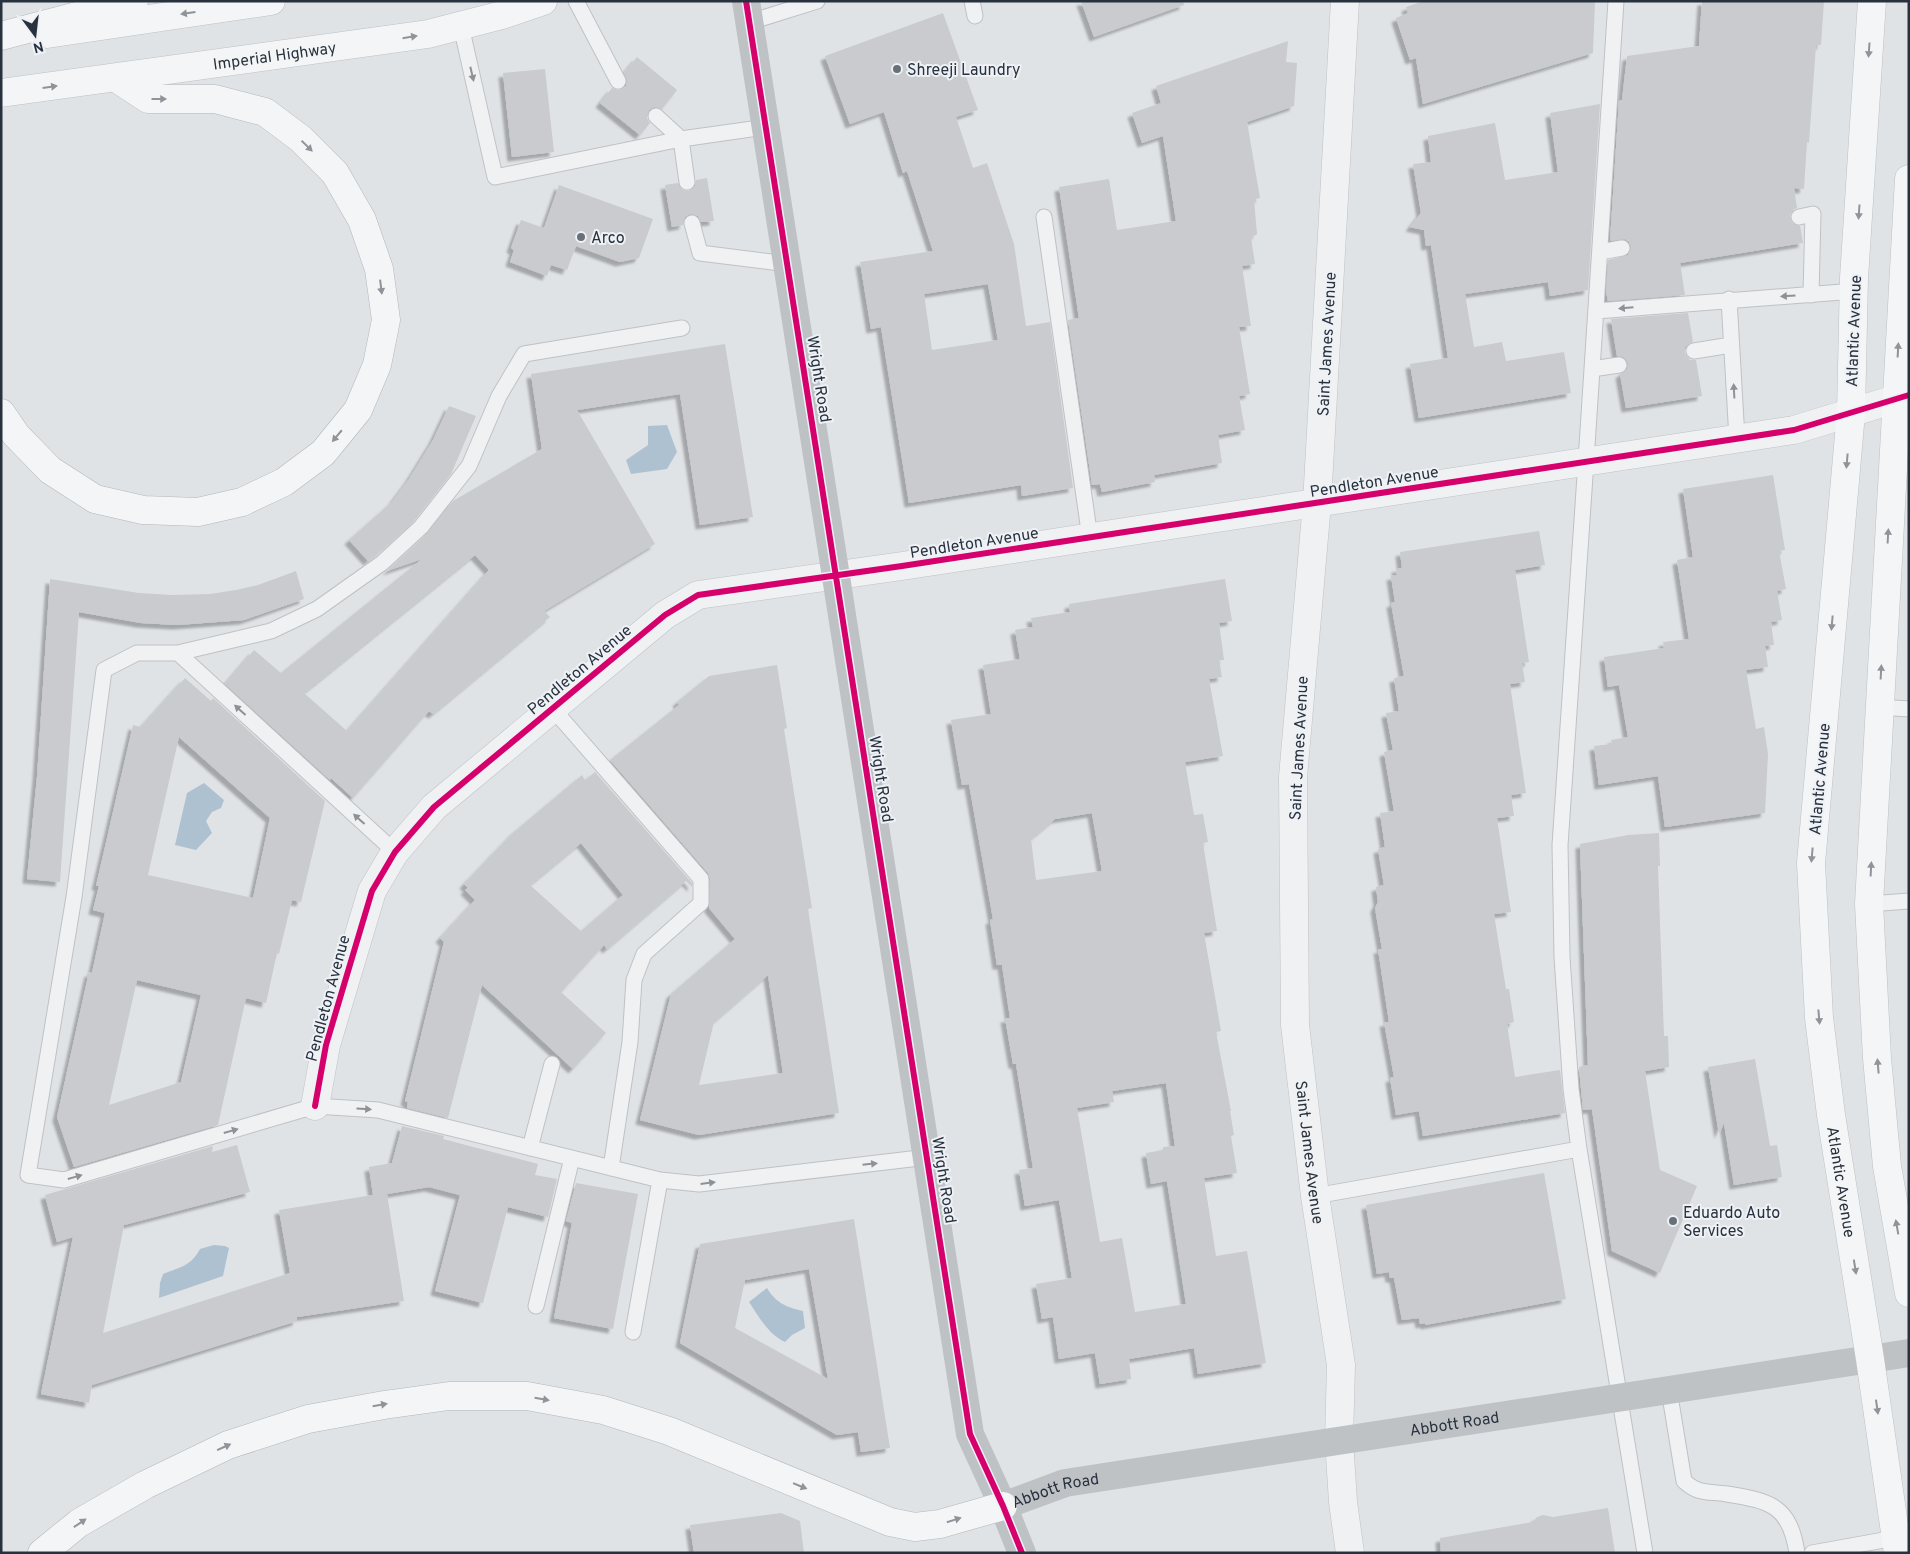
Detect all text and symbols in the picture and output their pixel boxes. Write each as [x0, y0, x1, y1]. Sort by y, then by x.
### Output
north arrow [10, 10, 60, 60]
one-way arrow [180, 10, 196, 18]
one-way arrow [403, 32, 419, 40]
text: N [31, 37, 45, 56]
street label: Imperial Highway [212, 39, 338, 76]
one-way arrow [1864, 42, 1872, 58]
place label: Shreeji Laundry [907, 61, 1021, 81]
marker: Shreeji Laundry [891, 63, 903, 75]
one-way arrow [468, 66, 476, 81]
one-way arrow [42, 83, 58, 91]
one-way arrow [151, 95, 167, 103]
one-way arrow [301, 140, 313, 152]
one-way arrow [1854, 204, 1862, 220]
place label: Arco [591, 229, 625, 249]
marker: Arco [575, 231, 587, 243]
street label: Saint James Avenue [1314, 272, 1342, 417]
street label: Atlantic Avenue [1843, 275, 1867, 388]
one-way arrow [378, 279, 386, 295]
one-way arrow [1780, 292, 1796, 300]
one-way arrow [1618, 304, 1634, 312]
street label: Wright Road [801, 335, 835, 424]
one-way arrow [1895, 342, 1903, 358]
one-way arrow [1729, 382, 1737, 398]
one-way arrow [331, 430, 342, 443]
one-way arrow [1842, 454, 1850, 470]
street label: Pendleton Avenue [1308, 463, 1440, 503]
street label: Pendleton Avenue [908, 524, 1040, 564]
one-way arrow [1885, 527, 1893, 543]
one-way arrow [1828, 616, 1836, 632]
street label: Pendleton Avenue [524, 621, 637, 720]
one-way arrow [1877, 663, 1885, 679]
street label: Saint James Avenue [1286, 676, 1314, 821]
one-way arrow [234, 704, 246, 716]
street label: Atlantic Avenue [1806, 722, 1836, 836]
street label: Wright Road [863, 735, 897, 824]
one-way arrow [354, 813, 366, 825]
one-way arrow [1808, 847, 1816, 863]
one-way arrow [1867, 861, 1875, 877]
street label: Pendleton Avenue [302, 933, 355, 1064]
one-way arrow [1815, 1009, 1823, 1025]
one-way arrow [1873, 1058, 1881, 1074]
street label: Saint James Avenue [1290, 1080, 1327, 1226]
one-way arrow [356, 1105, 372, 1113]
street label: Atlantic Avenue [1821, 1125, 1858, 1239]
one-way arrow [224, 1126, 239, 1134]
street label: Wright Road [926, 1136, 960, 1225]
one-way arrow [862, 1160, 878, 1168]
one-way arrow [68, 1172, 83, 1180]
one-way arrow [701, 1179, 717, 1187]
place label: Eduardo Auto Services [1683, 1204, 1780, 1242]
marker: Eduardo Auto Services [1667, 1215, 1679, 1227]
one-way arrow [1893, 1219, 1901, 1235]
one-way arrow [1852, 1259, 1860, 1275]
one-way arrow [534, 1396, 550, 1404]
one-way arrow [1873, 1400, 1881, 1416]
one-way arrow [373, 1401, 389, 1409]
street label: Abbott Road [1408, 1408, 1501, 1442]
one-way arrow [217, 1443, 231, 1451]
street label: Abbott Road [1009, 1470, 1101, 1514]
one-way arrow [793, 1482, 808, 1490]
one-way arrow [947, 1516, 962, 1524]
one-way arrow [74, 1518, 87, 1528]

